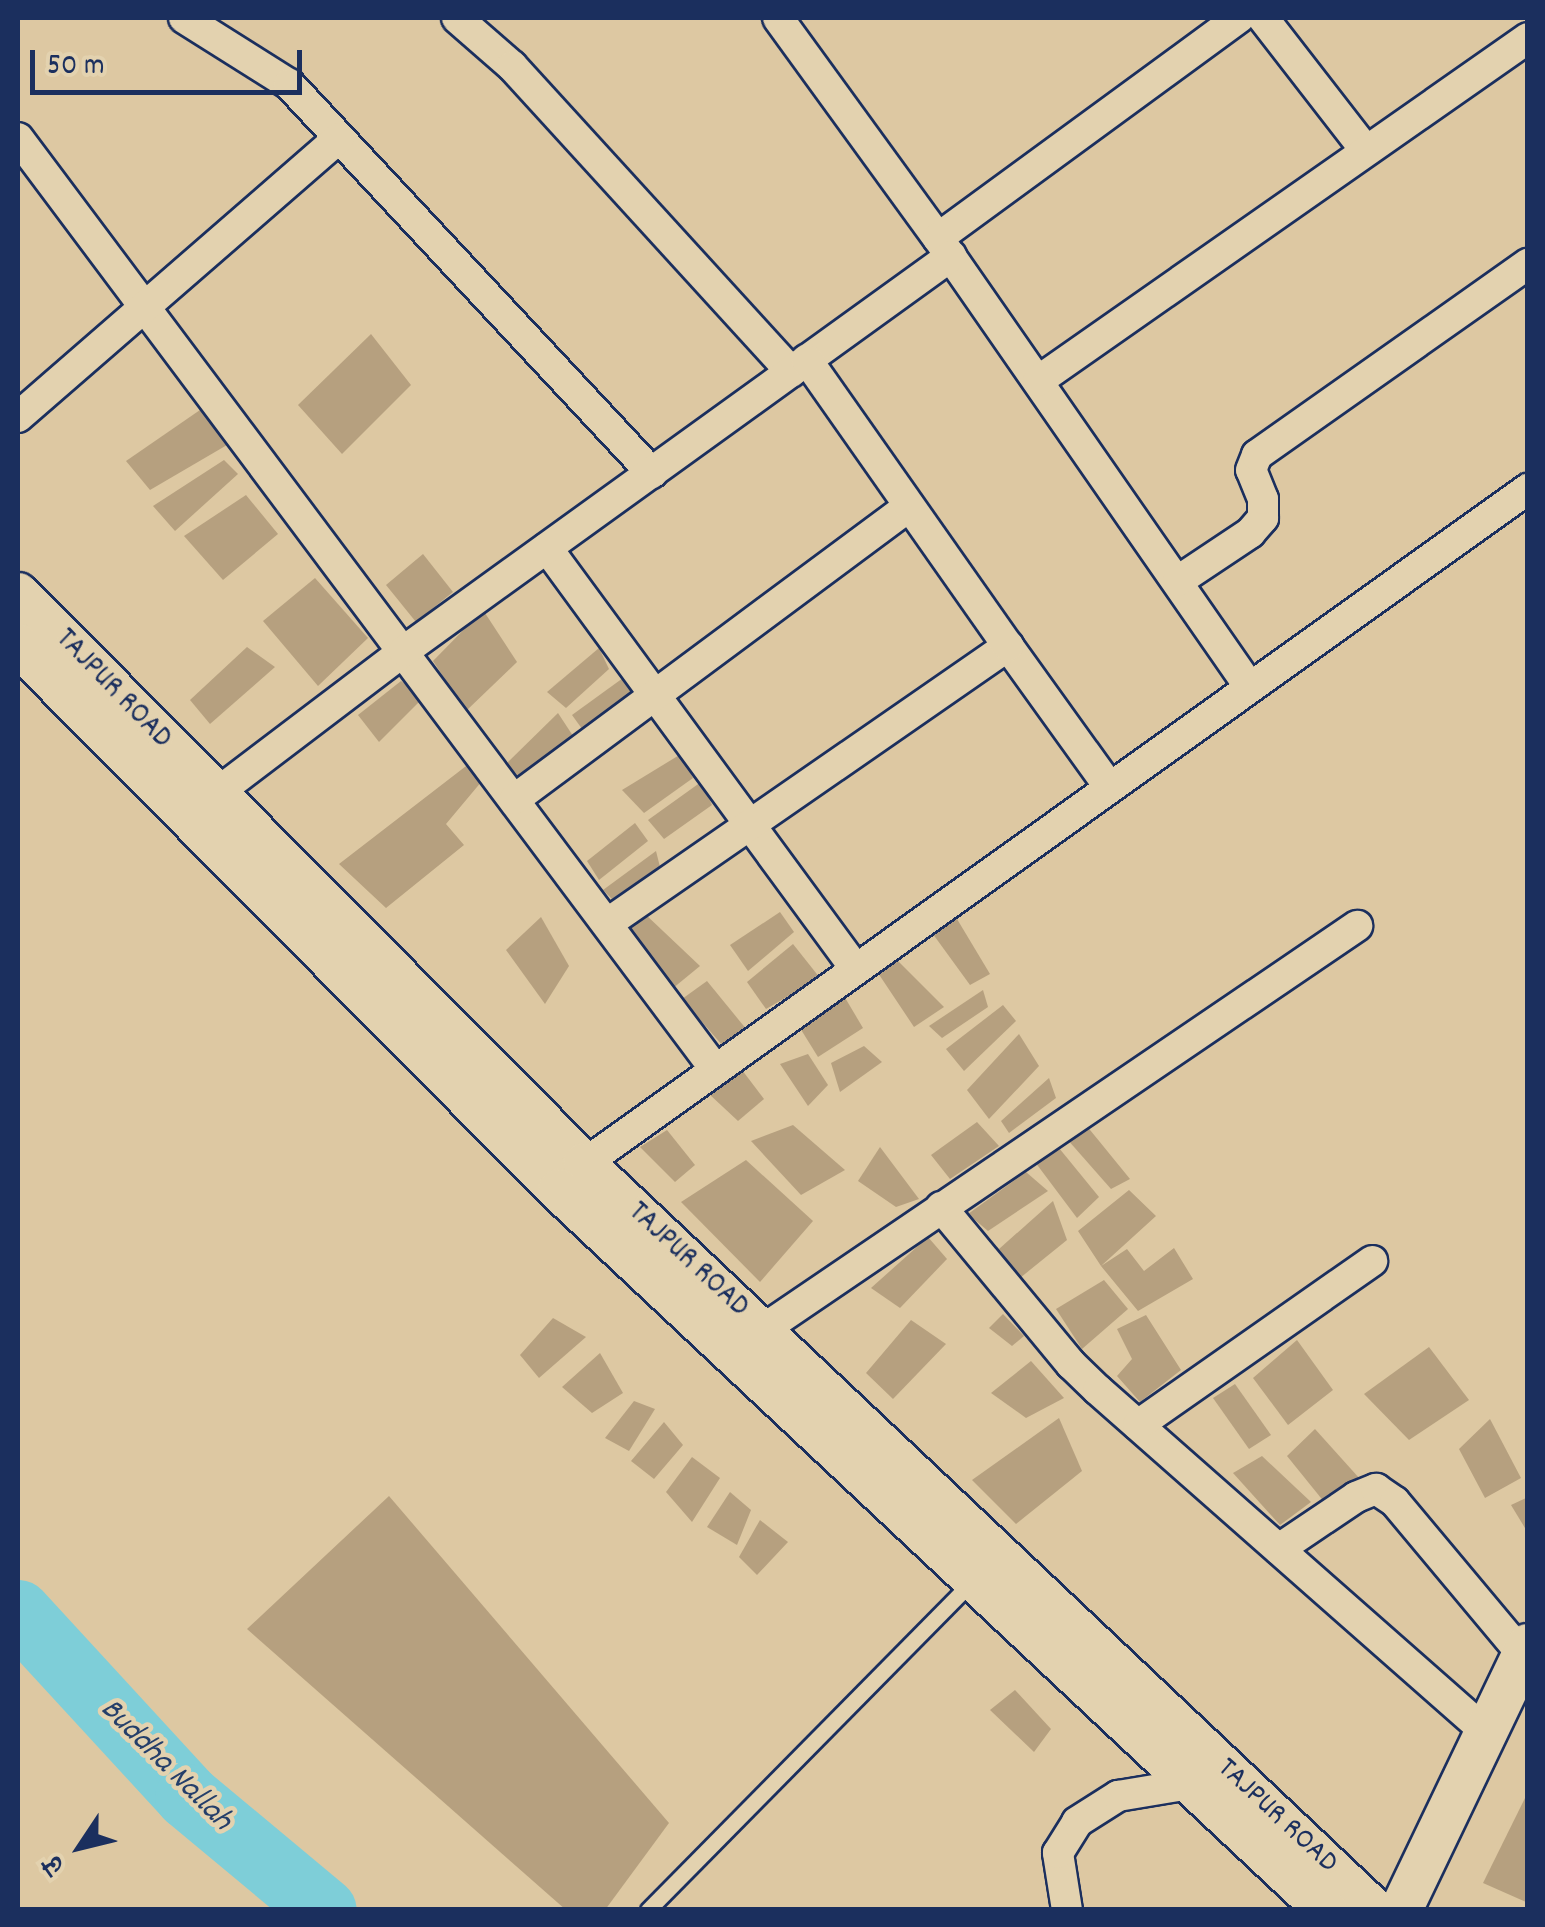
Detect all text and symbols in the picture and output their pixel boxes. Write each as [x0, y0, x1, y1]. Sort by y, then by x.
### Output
scale bar [35, 30, 308, 92]
text: 50 m [47, 46, 105, 89]
street label: TAJPUR ROAD [46, 623, 178, 757]
street label: TAJPUR ROAD [619, 1196, 755, 1326]
water label: Buddha Nallah [91, 1692, 239, 1840]
street label: TAJPUR ROAD [1208, 1752, 1344, 1882]
north arrow [30, 1797, 130, 1897]
text: उ [34, 1846, 76, 1882]

